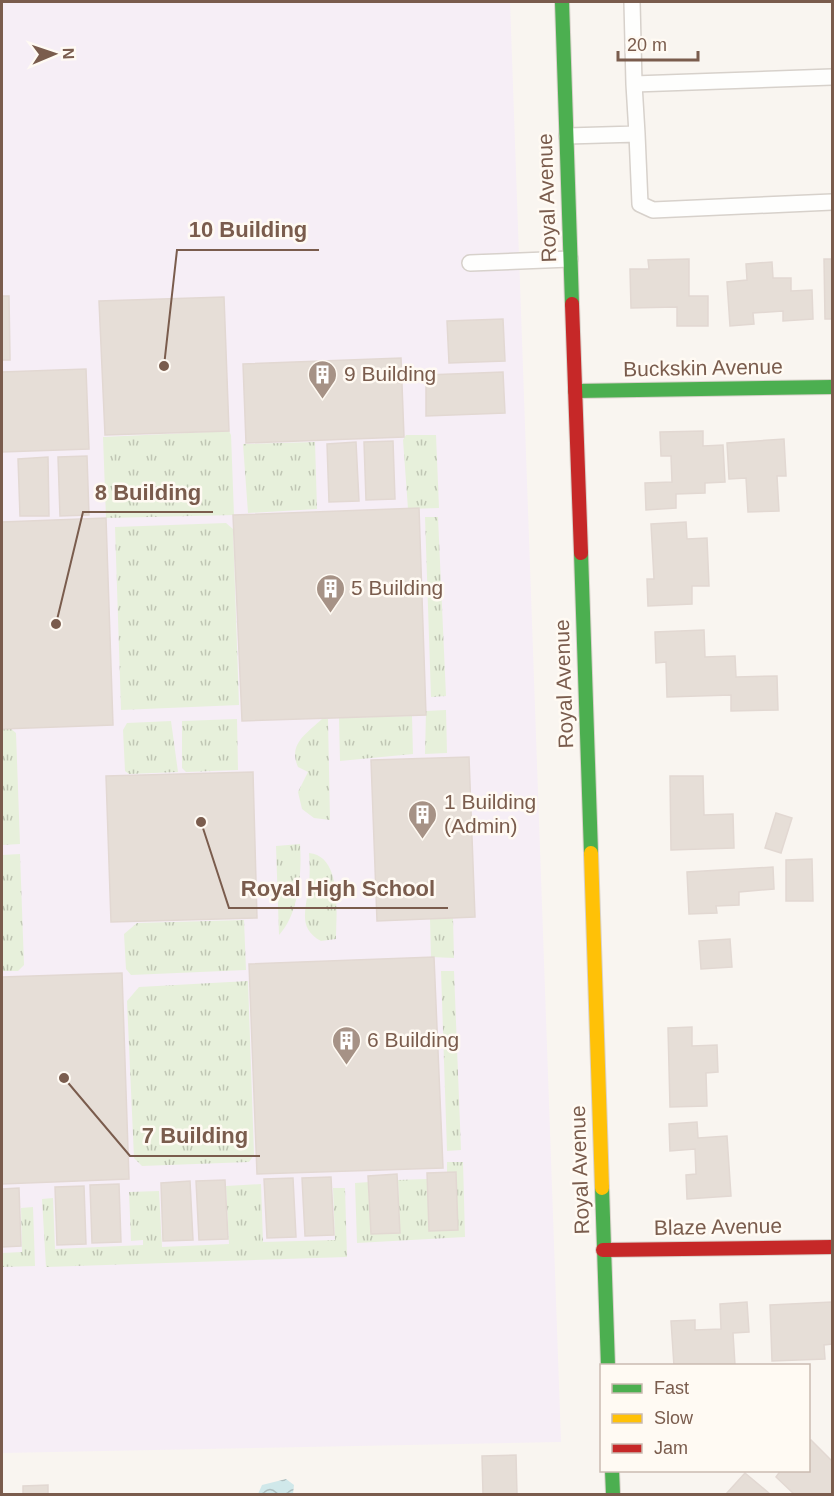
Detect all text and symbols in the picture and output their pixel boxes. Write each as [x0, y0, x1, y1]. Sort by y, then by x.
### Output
north arrow [24, 24, 84, 84]
scale bar [618, 24, 698, 62]
text: 20 m [627, 35, 667, 55]
text: N [60, 47, 77, 60]
street label: Royal Avenue [533, 133, 560, 263]
callout: 10 Building [177, 210, 319, 250]
text: 10 Building [189, 217, 307, 242]
street label: Buckskin Avenue [623, 355, 783, 380]
building icon: 9 Building [307, 358, 339, 400]
place label: 9 Building [344, 362, 436, 385]
callout: 8 Building [83, 472, 213, 512]
text: 8 Building [95, 480, 201, 505]
building icon: 5 Building [314, 572, 346, 614]
place label: 5 Building [351, 576, 443, 599]
street label: Royal Avenue [550, 619, 577, 749]
place label: 1 Building (Admin) [444, 790, 536, 837]
building icon: 1 Building (Admin) [407, 798, 439, 840]
callout: Royal High School [229, 868, 448, 908]
text: Royal High School [241, 876, 435, 901]
building icon: 6 Building [330, 1024, 362, 1066]
place label: 6 Building [367, 1028, 459, 1051]
street label: Royal Avenue [566, 1105, 593, 1235]
callout: 7 Building [130, 1116, 260, 1156]
text: 7 Building [142, 1123, 248, 1148]
street label: Blaze Avenue [654, 1214, 782, 1239]
legend [600, 1364, 810, 1472]
text: Fast [654, 1378, 689, 1398]
text: Slow [654, 1408, 694, 1428]
text: Jam [654, 1438, 688, 1458]

